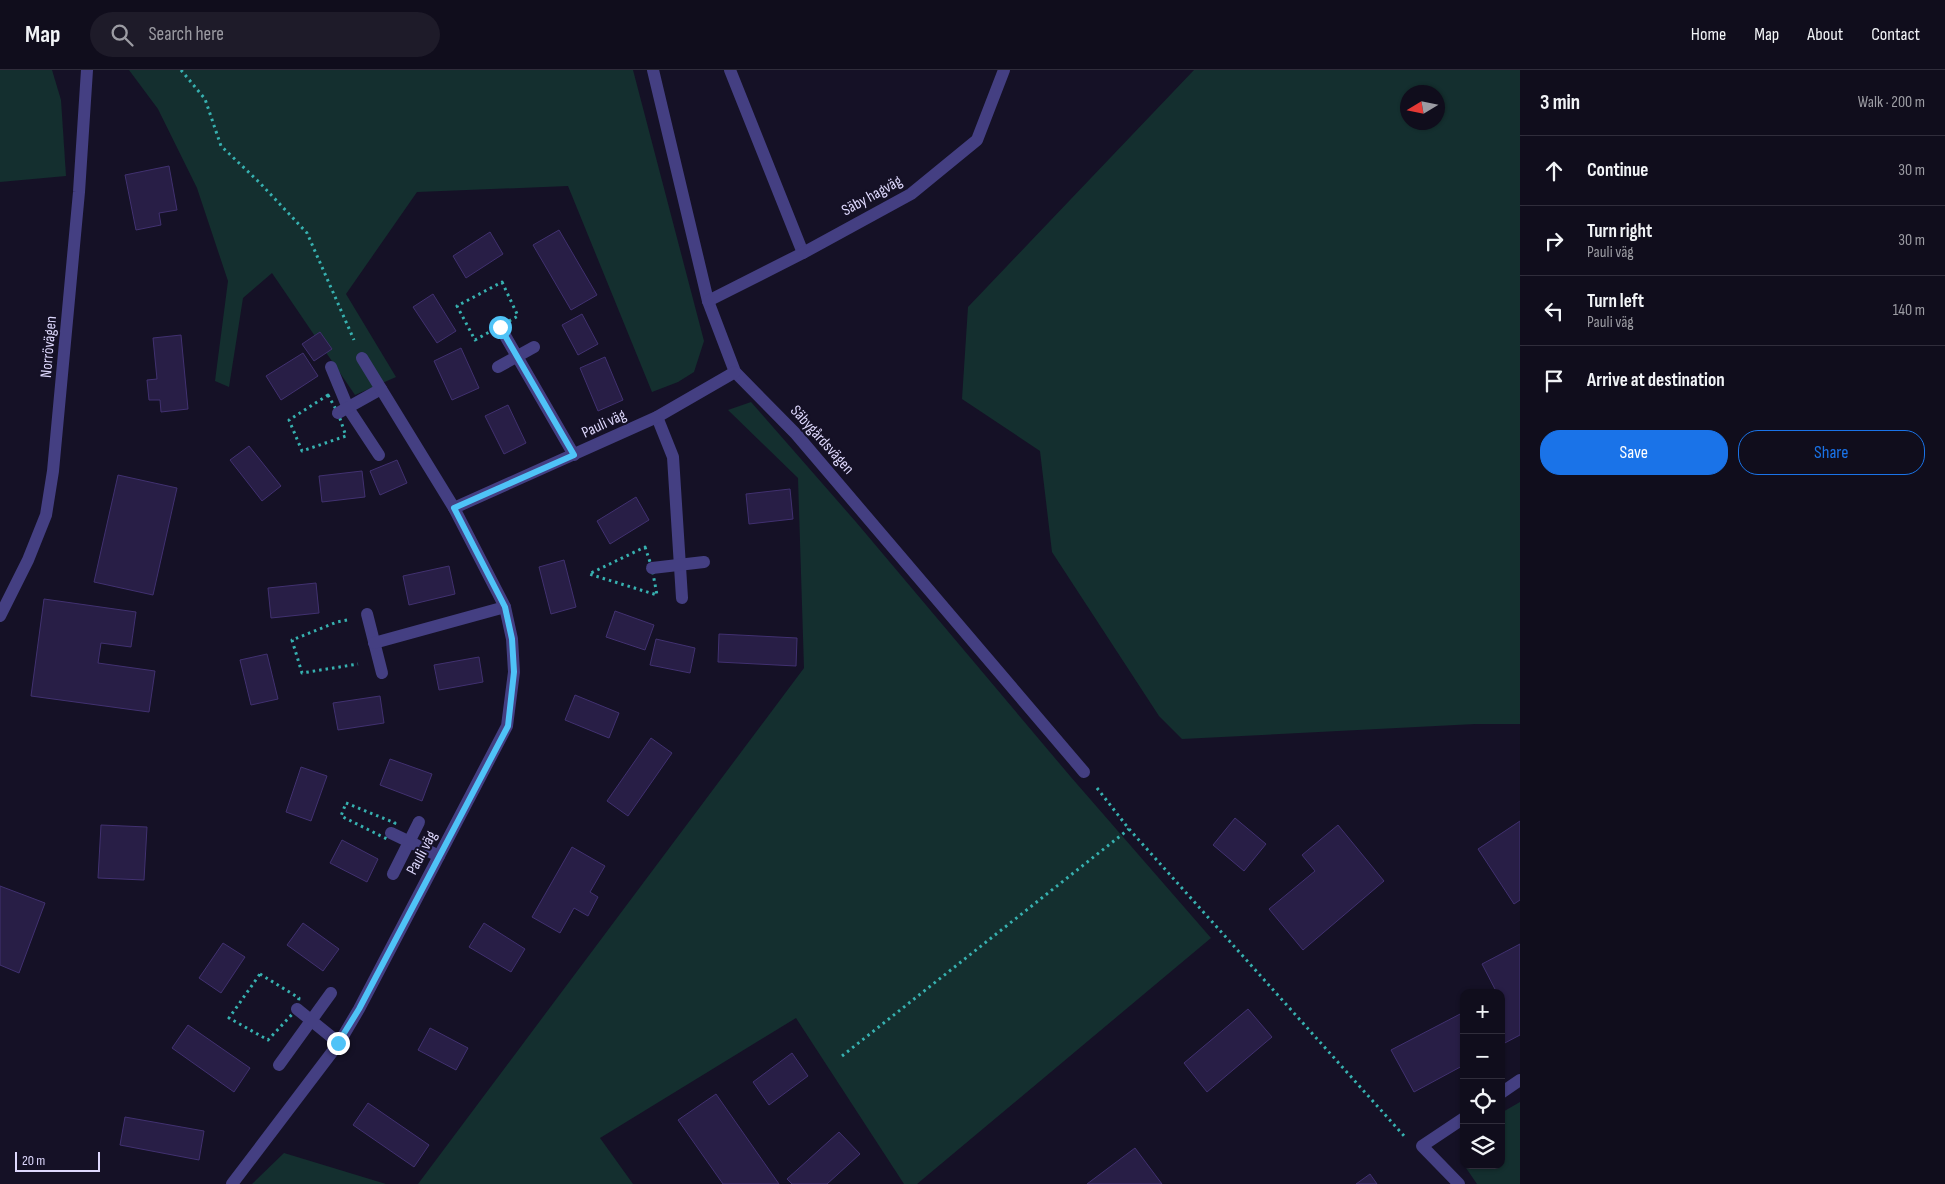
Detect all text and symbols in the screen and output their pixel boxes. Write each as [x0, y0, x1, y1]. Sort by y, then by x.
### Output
search box [90, 12, 440, 57]
text: Map [25, 20, 60, 49]
icon: search [108, 21, 136, 49]
text: Search here [148, 23, 224, 46]
text: Home [1691, 24, 1726, 45]
text: Map [1754, 24, 1779, 45]
text: About [1807, 24, 1843, 45]
text: Contact [1871, 24, 1920, 45]
north arrow [1400, 85, 1445, 130]
text: 3 min [1540, 90, 1580, 115]
text: Walk · 200 m [1858, 93, 1925, 112]
icon: ahead [1540, 157, 1568, 185]
text: Continue [1587, 159, 1648, 182]
text: 30 m [1898, 161, 1925, 180]
street label: Säby hagväg [839, 172, 905, 220]
text: Turn right [1587, 220, 1652, 243]
icon: right [1540, 227, 1568, 255]
text: 30 m [1898, 231, 1925, 250]
text: Pauli väg [1587, 243, 1634, 262]
text: Turn left [1587, 290, 1644, 313]
icon: left [1540, 297, 1568, 325]
text: 140 m [1893, 301, 1925, 320]
text: Pauli väg [1587, 313, 1634, 332]
street label: Norrövägen [37, 315, 61, 379]
route start [489, 316, 512, 339]
icon: arrive [1540, 367, 1568, 395]
text: Arrive at destination [1587, 369, 1725, 392]
street label: Säbygårdsvägen [786, 402, 858, 478]
street label: Pauli väg [579, 406, 629, 442]
button: Save [1540, 430, 1728, 475]
button: Share [1738, 430, 1925, 475]
street label: Pauli väg [403, 828, 441, 878]
map controls [1460, 989, 1505, 1169]
button: + [1460, 989, 1505, 1034]
route end [327, 1032, 350, 1055]
button: − [1460, 1034, 1505, 1079]
button: locate [1460, 1079, 1505, 1124]
button: layers [1460, 1124, 1505, 1169]
scale bar [15, 1149, 100, 1172]
text: 20 m [22, 1152, 45, 1169]

